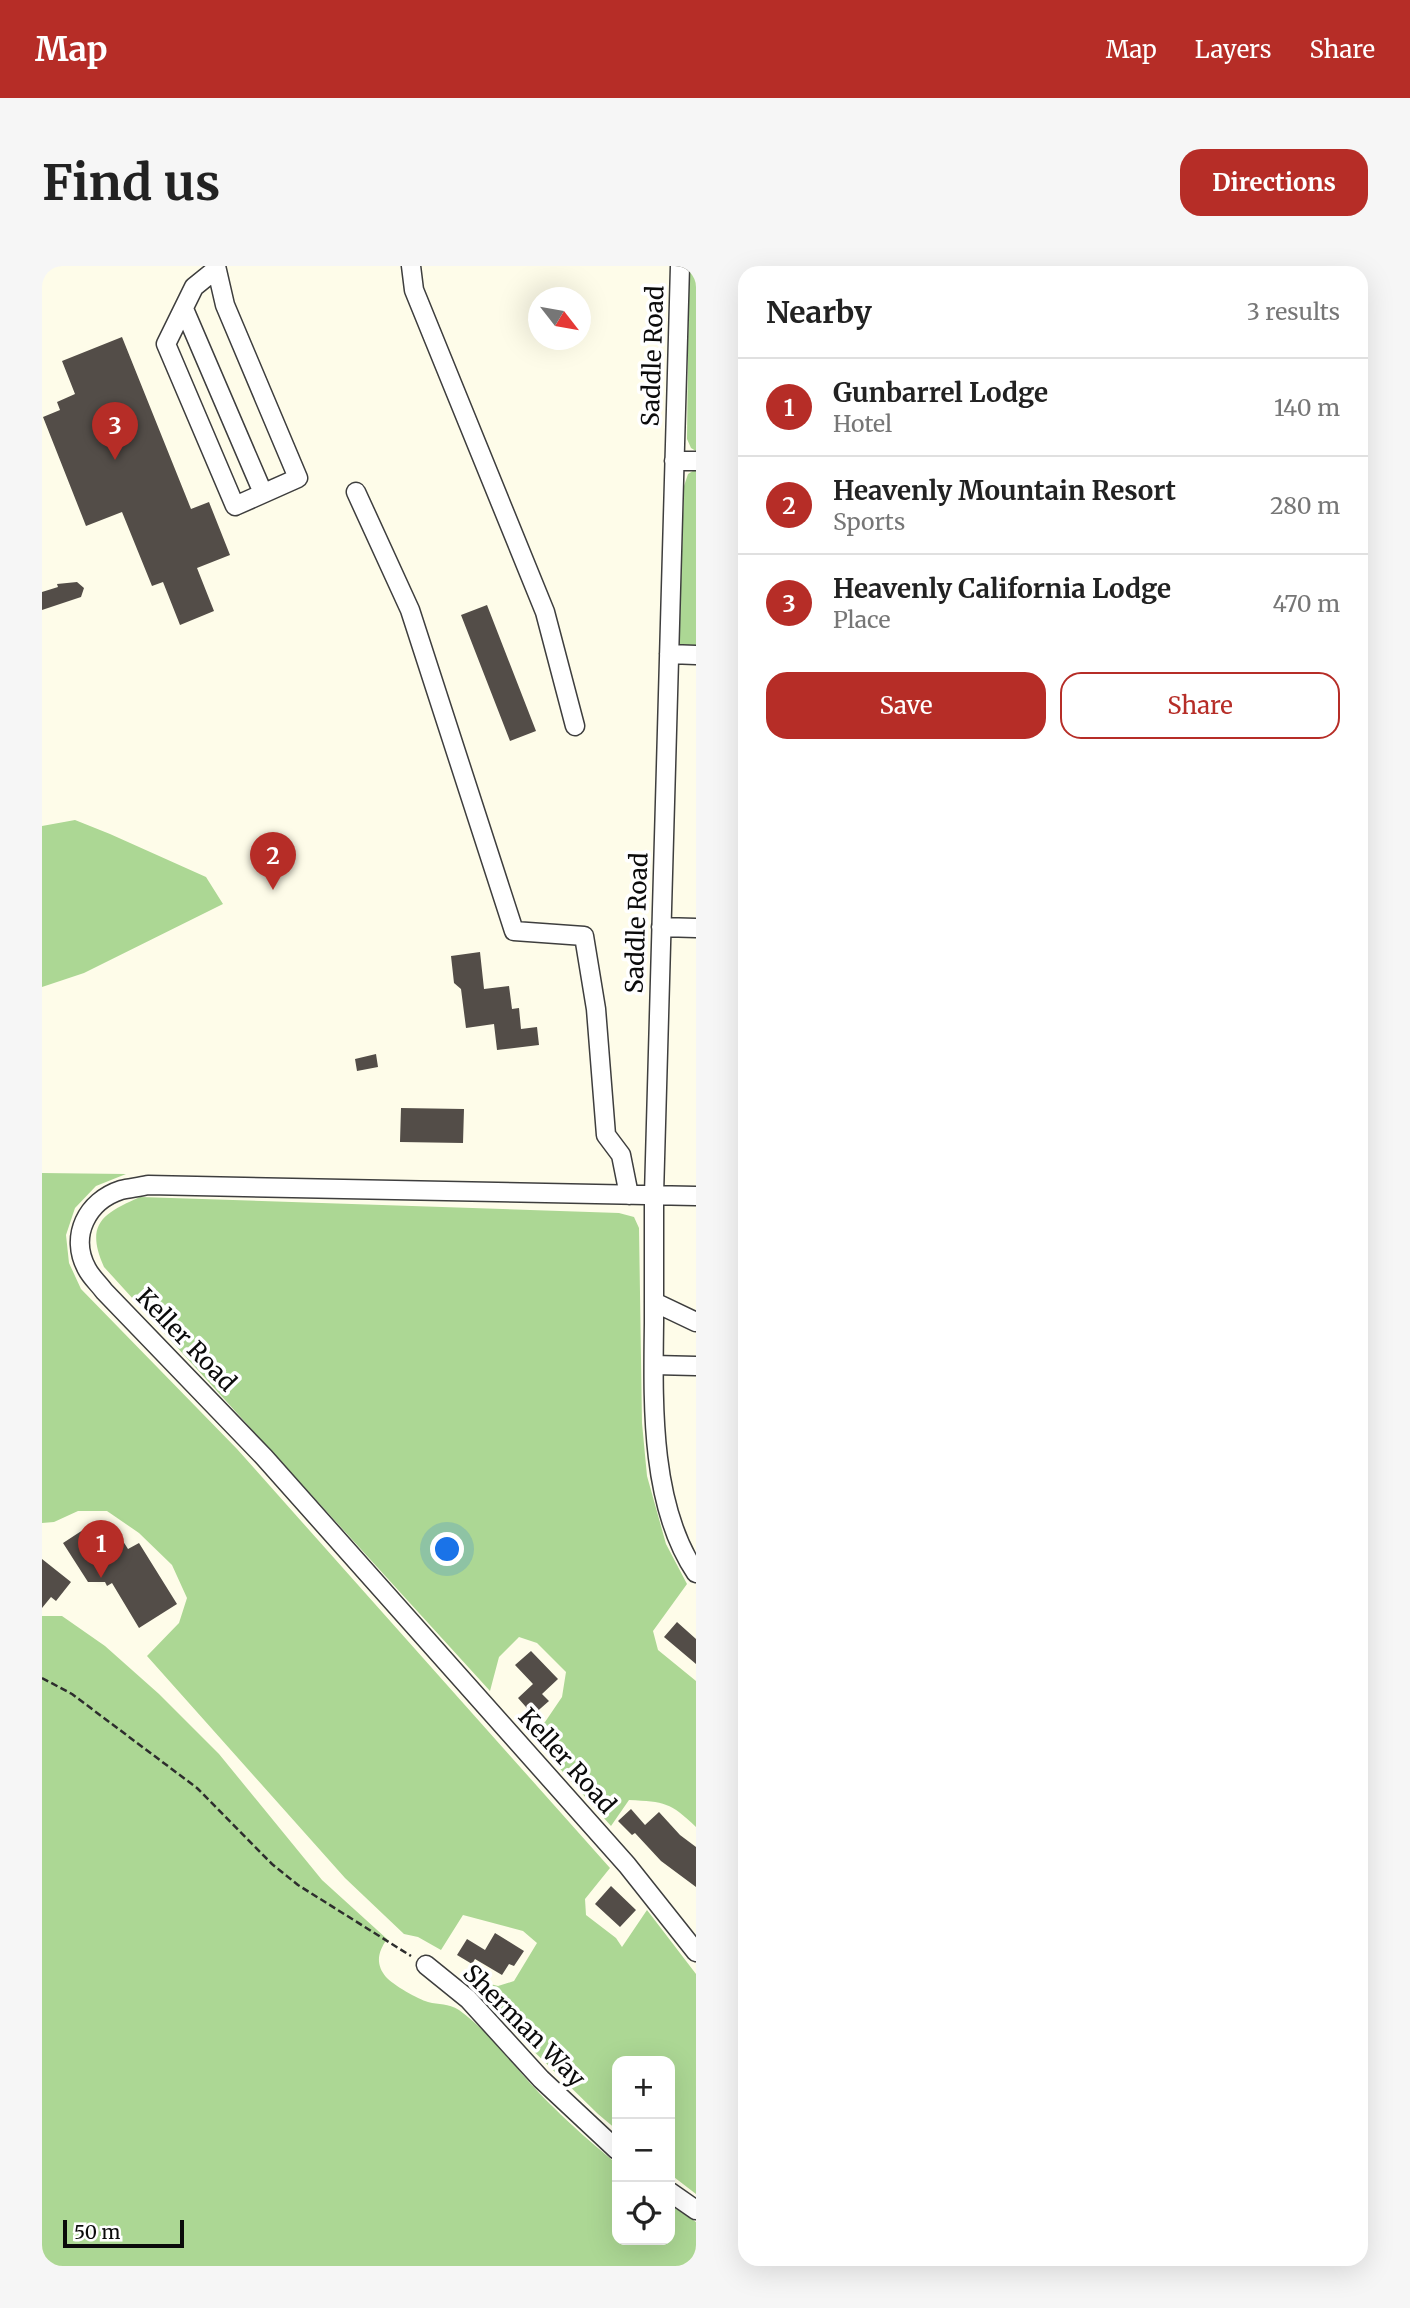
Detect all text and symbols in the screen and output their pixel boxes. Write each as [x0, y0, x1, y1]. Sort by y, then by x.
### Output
text: Map [35, 29, 108, 70]
text: Map [1106, 34, 1157, 65]
text: Layers [1195, 34, 1271, 65]
text: Share [1309, 34, 1375, 65]
button: Directions [1180, 149, 1368, 216]
text: Find us [42, 152, 220, 213]
street label: Saddle Road [635, 285, 670, 427]
north arrow [528, 287, 591, 350]
text: Nearby [766, 293, 872, 331]
text: 3 results [1247, 297, 1340, 326]
text: Gunbarrel Lodge [833, 376, 1048, 409]
text: 1 [784, 393, 794, 422]
text: 140 m [1274, 393, 1340, 422]
pin: 3 [92, 402, 138, 460]
text: Hotel [833, 409, 892, 438]
text: Heavenly Mountain Resort [833, 474, 1176, 507]
text: 2 [782, 491, 796, 520]
text: 280 m [1270, 491, 1340, 520]
text: Sports [833, 507, 905, 536]
text: Heavenly California Lodge [833, 572, 1171, 605]
text: 3 [782, 589, 796, 618]
text: 470 m [1273, 589, 1340, 618]
text: Place [833, 605, 890, 634]
button: Save [766, 672, 1046, 739]
button: Share [1060, 672, 1340, 739]
pin: 2 [250, 832, 296, 890]
street label: Saddle Road [619, 852, 654, 994]
street label: Keller Road [130, 1282, 243, 1398]
pin: 1 [78, 1520, 124, 1578]
your location [430, 1532, 464, 1566]
street label: Keller Road [512, 1702, 623, 1820]
street label: Sherman Way [457, 1958, 592, 2093]
map controls [612, 2056, 675, 2245]
button: + [612, 2056, 675, 2119]
button: − [612, 2119, 675, 2182]
button: locate [612, 2182, 675, 2245]
scale bar [63, 2217, 184, 2249]
text: 50 m [74, 2220, 120, 2244]

